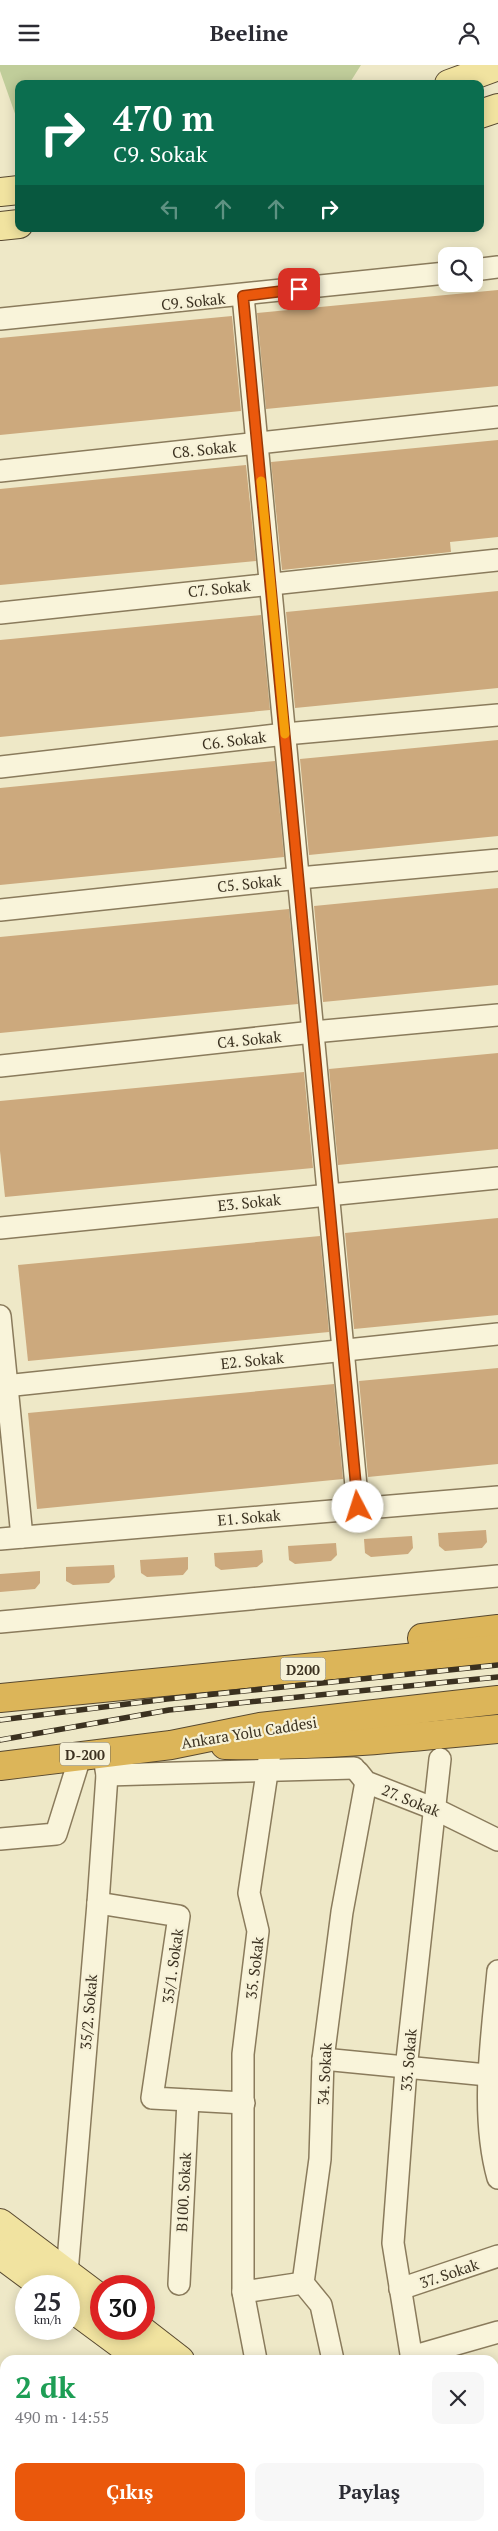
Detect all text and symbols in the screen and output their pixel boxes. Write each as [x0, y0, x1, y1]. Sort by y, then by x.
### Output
text: Beeline [210, 18, 288, 47]
icon: menu [15, 19, 43, 47]
icon: person [455, 19, 483, 47]
text: 470 m [113, 95, 214, 141]
icon: right [30, 100, 95, 165]
text: C9. Sokak [113, 139, 207, 168]
icon: left [156, 195, 184, 223]
icon: ahead [209, 195, 237, 223]
icon: ahead [262, 195, 290, 223]
icon: right [315, 195, 343, 223]
map controls [438, 247, 483, 292]
button: search [438, 247, 483, 292]
pin [278, 268, 320, 310]
icon: arrive [285, 275, 313, 303]
street label: C9. Sokak [160, 288, 226, 314]
street label: C8. Sokak [171, 436, 237, 462]
street label: C7. Sokak [187, 575, 252, 601]
street label: C6. Sokak [201, 726, 267, 754]
street label: C5. Sokak [216, 870, 282, 896]
street label: C4. Sokak [216, 1026, 282, 1052]
street label: E3. Sokak [216, 1189, 282, 1215]
street label: E2. Sokak [219, 1347, 285, 1373]
position arrow [331, 1480, 383, 1532]
street label: E1. Sokak [217, 1504, 282, 1530]
road number: D200 [280, 1657, 326, 1681]
street label: Ankara Yolu Caddesi [180, 1711, 318, 1753]
road number: D-200 [60, 1743, 110, 1765]
street label: 27. Sokak [379, 1779, 443, 1821]
street label: 35/1. Sokak [157, 1927, 187, 2005]
street label: 35. Sokak [240, 1935, 268, 2000]
street label: 35/2. Sokak [75, 1973, 101, 2051]
street label: 33. Sokak [395, 2028, 421, 2092]
street label: 34. Sokak [312, 2042, 336, 2106]
street label: B100. Sokak [171, 2151, 195, 2232]
street label: 37. Sokak [417, 2254, 481, 2292]
speed limit sign: 30 [90, 2275, 155, 2340]
text: 25 [33, 2285, 62, 2318]
text: km/h [34, 2312, 61, 2327]
text: 2 dk [15, 2367, 76, 2407]
button: close [432, 2372, 484, 2424]
text: 490 m · 14:55 [15, 2406, 109, 2428]
button: Çıkış [15, 2463, 245, 2521]
button: Paylaş [255, 2463, 484, 2521]

